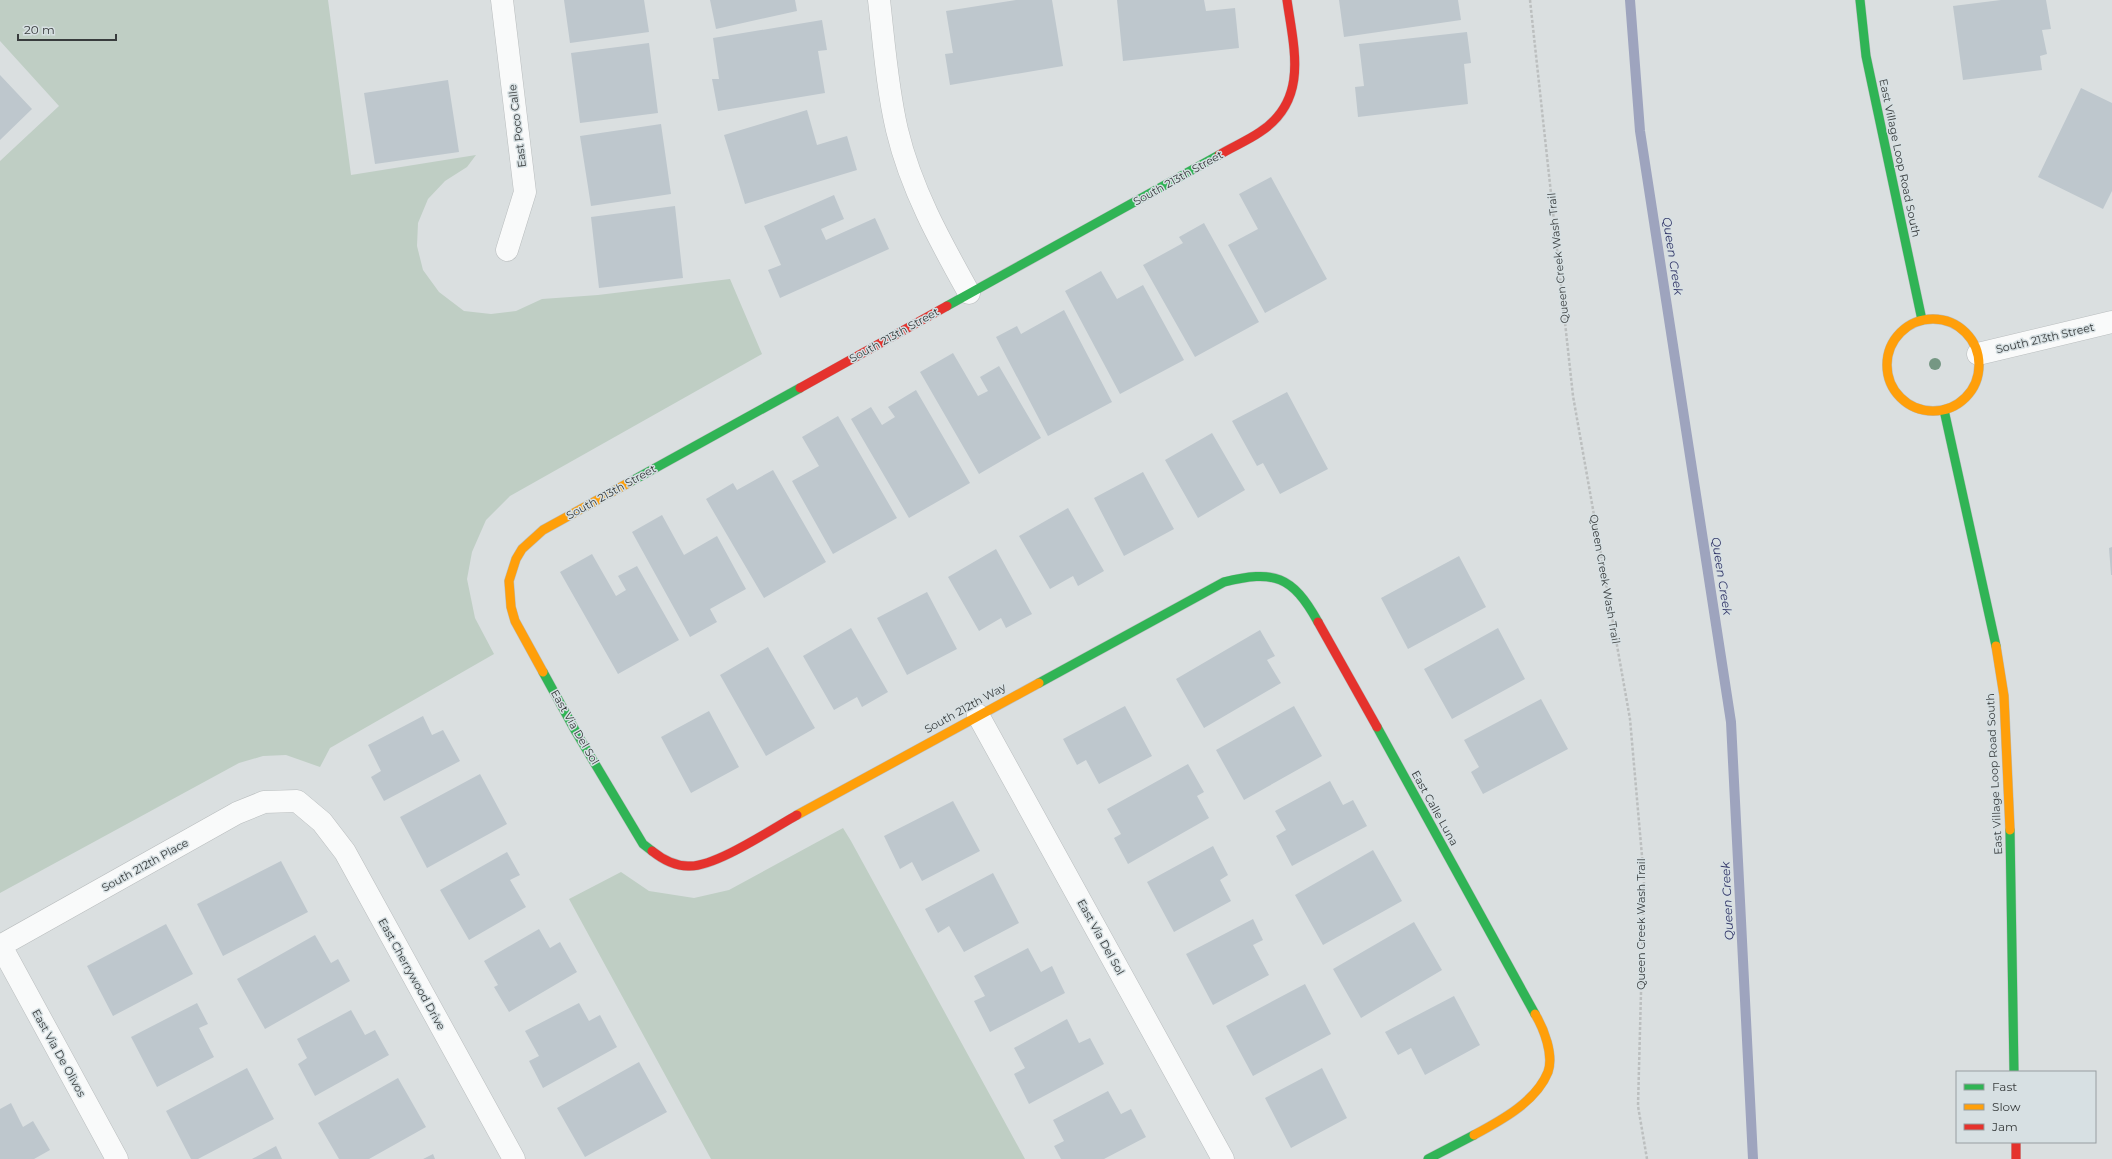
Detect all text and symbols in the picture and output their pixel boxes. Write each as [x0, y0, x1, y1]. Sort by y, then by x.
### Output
scale bar [18, 16, 116, 42]
text: 20 m [24, 22, 55, 37]
street label: East Village Loop Road South [1876, 78, 1924, 238]
street label: East Poco Calle [505, 83, 529, 168]
street label: South 213th Street [1131, 147, 1226, 208]
street label: Queen Creek Wash Trail [1544, 192, 1572, 324]
water label: Queen Creek [1659, 216, 1687, 297]
street label: South 213th Street [847, 304, 942, 365]
street label: South 213th Street [1995, 320, 2096, 356]
street label: South 213th Street [564, 461, 659, 522]
street label: Queen Creek Wash Trail [1587, 513, 1623, 645]
water label: Queen Creek [1708, 536, 1736, 617]
street label: South 212th Way [922, 680, 1008, 736]
street label: East Via Del Sol [548, 687, 602, 767]
street label: East Village Loop Road South [1983, 693, 2005, 855]
street label: East Calle Luna [1409, 768, 1461, 848]
street label: South 212th Place [99, 835, 191, 895]
street label: Queen Creek Wash Trail [1634, 858, 1648, 990]
water label: Queen Creek [1717, 860, 1737, 941]
street label: East Via Del Sol [1074, 897, 1128, 977]
street label: East Cherrywood Drive [375, 916, 449, 1033]
street label: East Via De Olivos [29, 1007, 89, 1100]
legend [1956, 1071, 2096, 1143]
text: Fast [1992, 1079, 2017, 1094]
text: Slow [1992, 1099, 2021, 1114]
text: Jam [1991, 1119, 2018, 1134]

